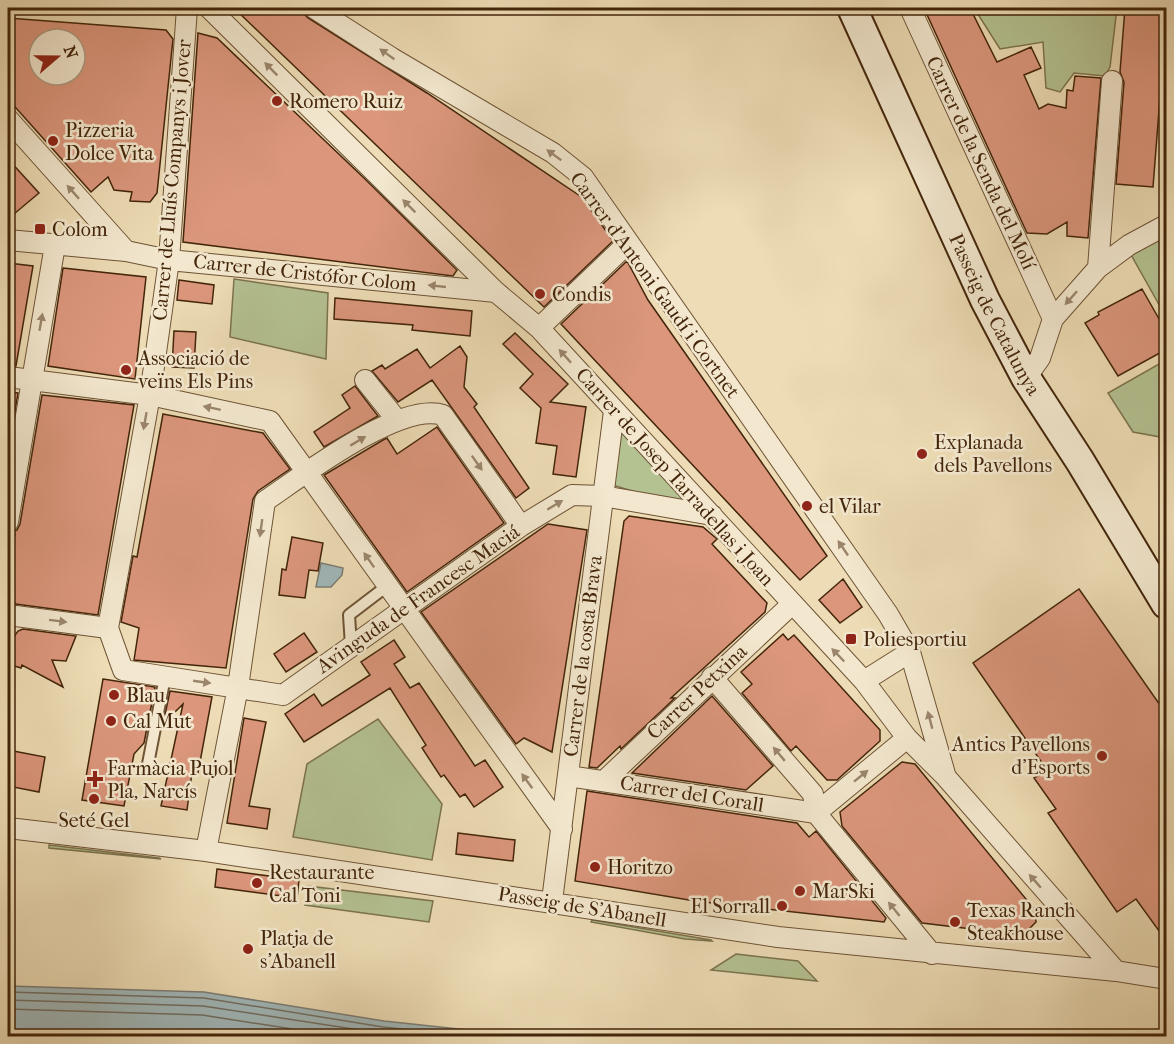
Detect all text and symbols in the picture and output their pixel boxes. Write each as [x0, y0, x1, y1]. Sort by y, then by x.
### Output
north arrow [27, 27, 87, 87]
street label: Carrer de Lluís Companys i Jover [148, 38, 196, 322]
text: N [60, 43, 82, 62]
one-way arrow [380, 48, 396, 60]
street label: Carrer de la Senda del Molí [921, 53, 1041, 274]
one-way arrow [265, 62, 279, 76]
place label: Romero Ruiz [289, 90, 403, 113]
marker: Romero Ruiz [270, 94, 284, 108]
place label: Pizzeria Dolce Vita [65, 119, 155, 165]
marker: Pizzeria Dolce Vita [46, 134, 60, 148]
one-way arrow [547, 149, 563, 161]
street label: Carrer d'Antoni Gaudí i Cortnet [565, 168, 745, 402]
one-way arrow [67, 185, 80, 200]
one-way arrow [403, 200, 417, 214]
place label: Colom [52, 218, 108, 241]
marker: Colom [33, 222, 47, 236]
street label: Passeig de Catalunya [945, 230, 1046, 400]
street label: Carrer de Cristófor Colom [192, 250, 418, 296]
one-way arrow [428, 281, 447, 291]
place label: Condis [552, 283, 611, 306]
marker: Condis [533, 287, 547, 301]
one-way arrow [1065, 290, 1078, 305]
one-way arrow [37, 313, 46, 332]
place label: Associació de veïns Els Pins [137, 347, 253, 393]
one-way arrow [559, 349, 572, 364]
marker: Associació de veïns Els Pins [119, 363, 133, 377]
street label: Carrer de Josep Tarradellas i Joan [571, 363, 779, 591]
one-way arrow [203, 403, 222, 413]
one-way arrow [140, 411, 149, 430]
place label: Explanada dels Pavellons [934, 431, 1052, 477]
one-way arrow [350, 436, 366, 447]
marker: Explanada dels Pavellons [915, 447, 929, 461]
one-way arrow [471, 454, 483, 470]
place label: el Vilar [819, 495, 881, 518]
marker: el Vilar [800, 499, 814, 513]
one-way arrow [547, 500, 563, 511]
one-way arrow [256, 519, 265, 538]
street label: Avinguda de Francesc Maciá [311, 520, 525, 679]
one-way arrow [837, 540, 849, 556]
one-way arrow [363, 553, 375, 569]
street label: Carrer de la costa Brava [559, 553, 607, 758]
one-way arrow [49, 617, 68, 626]
place label: Poliesportiu [863, 628, 968, 651]
marker: Poliesportiu [844, 632, 858, 646]
street label: Carrer Petxina [642, 639, 752, 744]
one-way arrow [831, 647, 845, 662]
one-way arrow [192, 677, 211, 686]
place label: Blau [126, 684, 166, 707]
marker: Blau [107, 688, 121, 702]
place label: Cal Mut [123, 710, 192, 733]
one-way arrow [925, 711, 935, 729]
marker: Cal Mut [104, 714, 118, 728]
place label: Antics Pavellons d'Esports [951, 733, 1090, 779]
one-way arrow [772, 746, 785, 762]
marker: Antics Pavellons d'Esports [1095, 749, 1109, 763]
place label: Farmàcia Pujol Pla, Narcís [107, 757, 234, 803]
one-way arrow [854, 770, 869, 782]
street label: Carrer del Corall [619, 771, 766, 817]
marker: Farmàcia Pujol Pla, Narcís [88, 772, 102, 786]
one-way arrow [522, 774, 534, 789]
marker: Seté Gel [87, 792, 101, 806]
place label: Seté Gel [58, 809, 130, 832]
place label: Horitzo [607, 856, 673, 879]
marker: Horitzo [588, 860, 602, 874]
place label: Restaurante Cal Toni [269, 861, 375, 907]
one-way arrow [1029, 874, 1042, 889]
marker: Restaurante Cal Toni [250, 876, 264, 890]
place label: MarSki [812, 880, 875, 903]
street label: Passeig de S'Abanell [496, 882, 668, 932]
marker: MarSki [793, 884, 807, 898]
place label: El Sorrall [690, 895, 770, 918]
marker: El Sorrall [775, 899, 789, 913]
place label: Texas Ranch Steakhouse [967, 899, 1076, 945]
one-way arrow [888, 902, 900, 917]
marker: Texas Ranch Steakhouse [948, 915, 962, 929]
place label: Platja de s'Abanell [260, 927, 336, 973]
marker: Platja de s'Abanell [241, 942, 255, 956]

